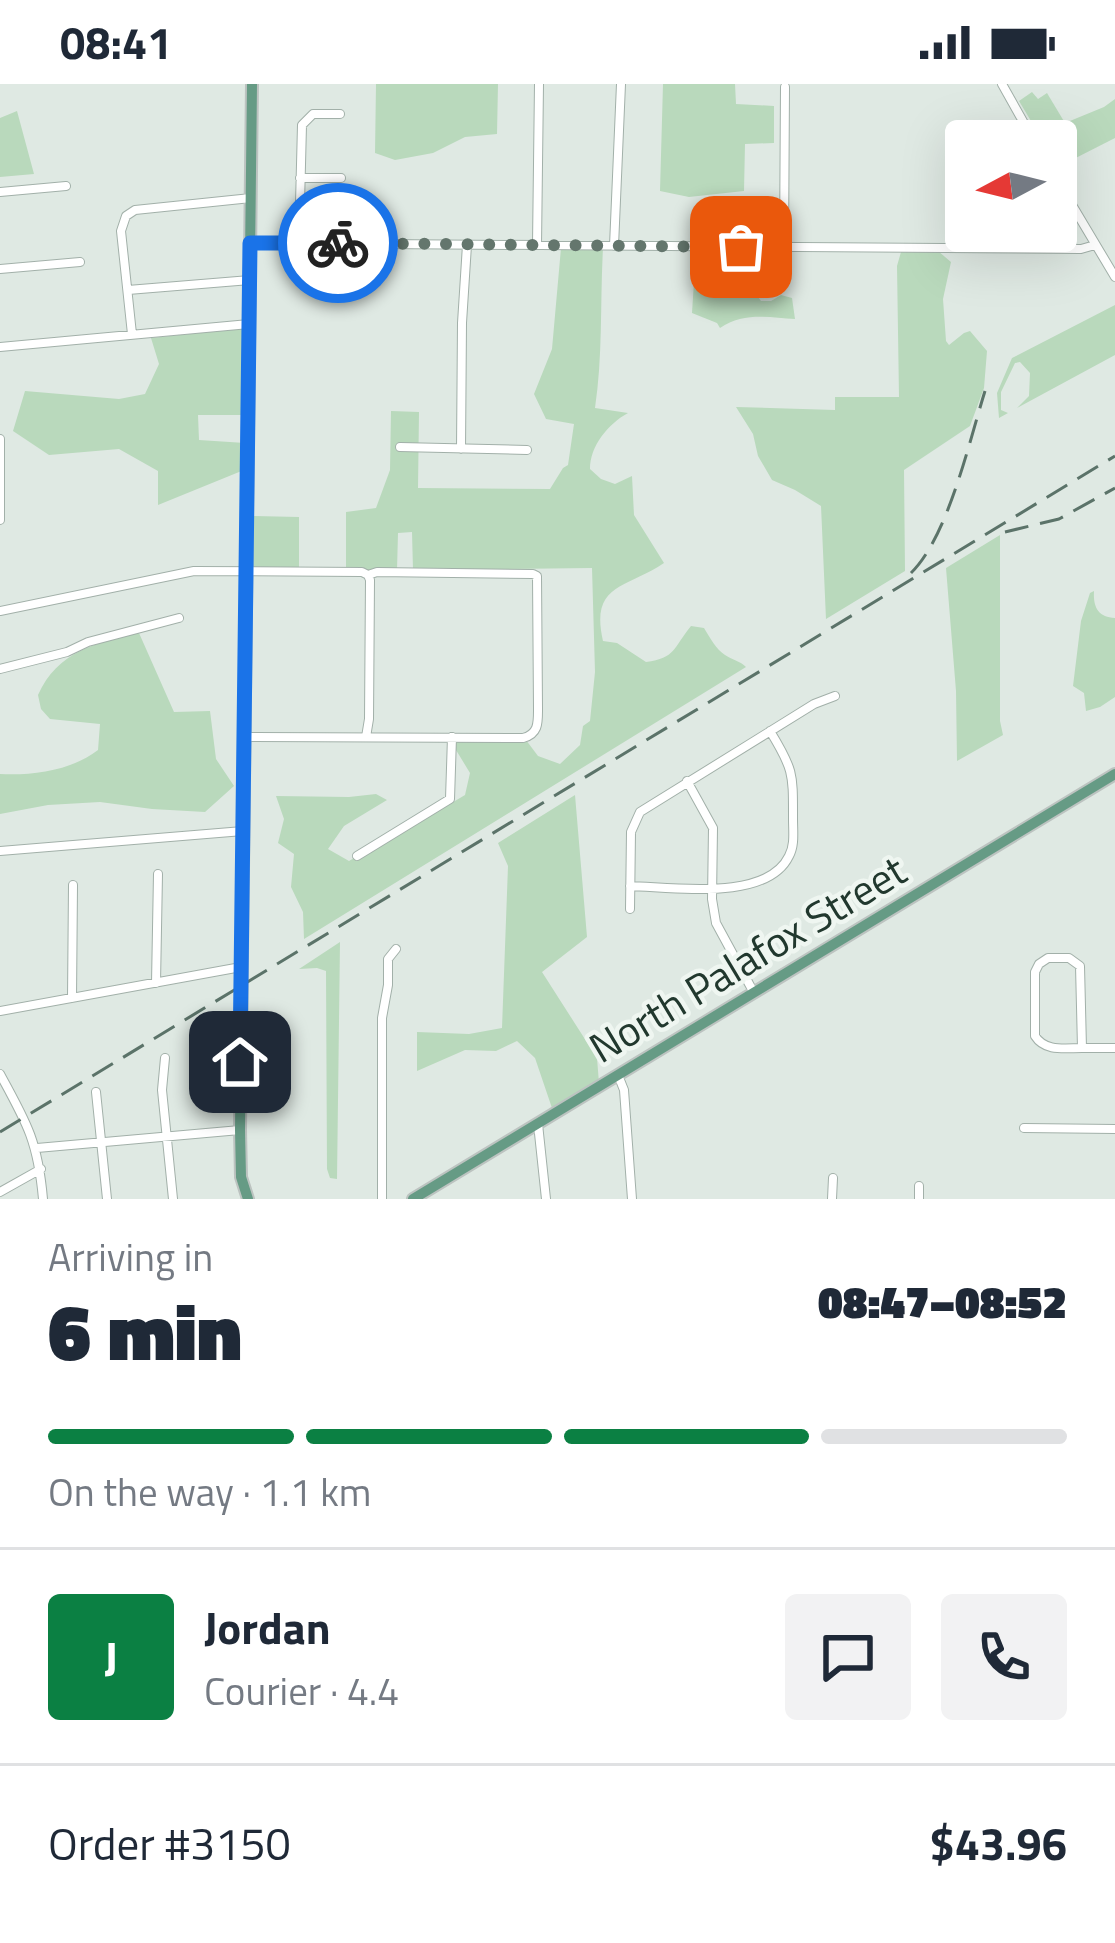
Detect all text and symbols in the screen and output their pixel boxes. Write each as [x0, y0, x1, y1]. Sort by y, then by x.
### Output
text: 08:41 [60, 8, 172, 76]
north arrow [945, 120, 1077, 252]
map controls [945, 120, 1077, 252]
courier [278, 183, 398, 303]
pin [690, 196, 792, 298]
icon: bike [305, 210, 371, 276]
icon: bag [708, 214, 774, 280]
street label: North Palafox Street [576, 838, 918, 1078]
pin [189, 1011, 291, 1113]
icon: home [207, 1029, 273, 1095]
text: Arriving in [48, 1227, 213, 1286]
text: 08:47–08:52 [818, 1267, 1067, 1335]
text: 6 min [48, 1272, 242, 1390]
text: On the way · 1.1 km [48, 1462, 371, 1521]
text: Jordan [204, 1593, 331, 1661]
button: chat [785, 1594, 911, 1720]
button: phone [941, 1594, 1067, 1720]
text: J [104, 1623, 118, 1691]
text: Courier · 4.4 [204, 1661, 399, 1720]
text: Order #3150 [48, 1809, 291, 1877]
text: $43.96 [929, 1809, 1067, 1877]

